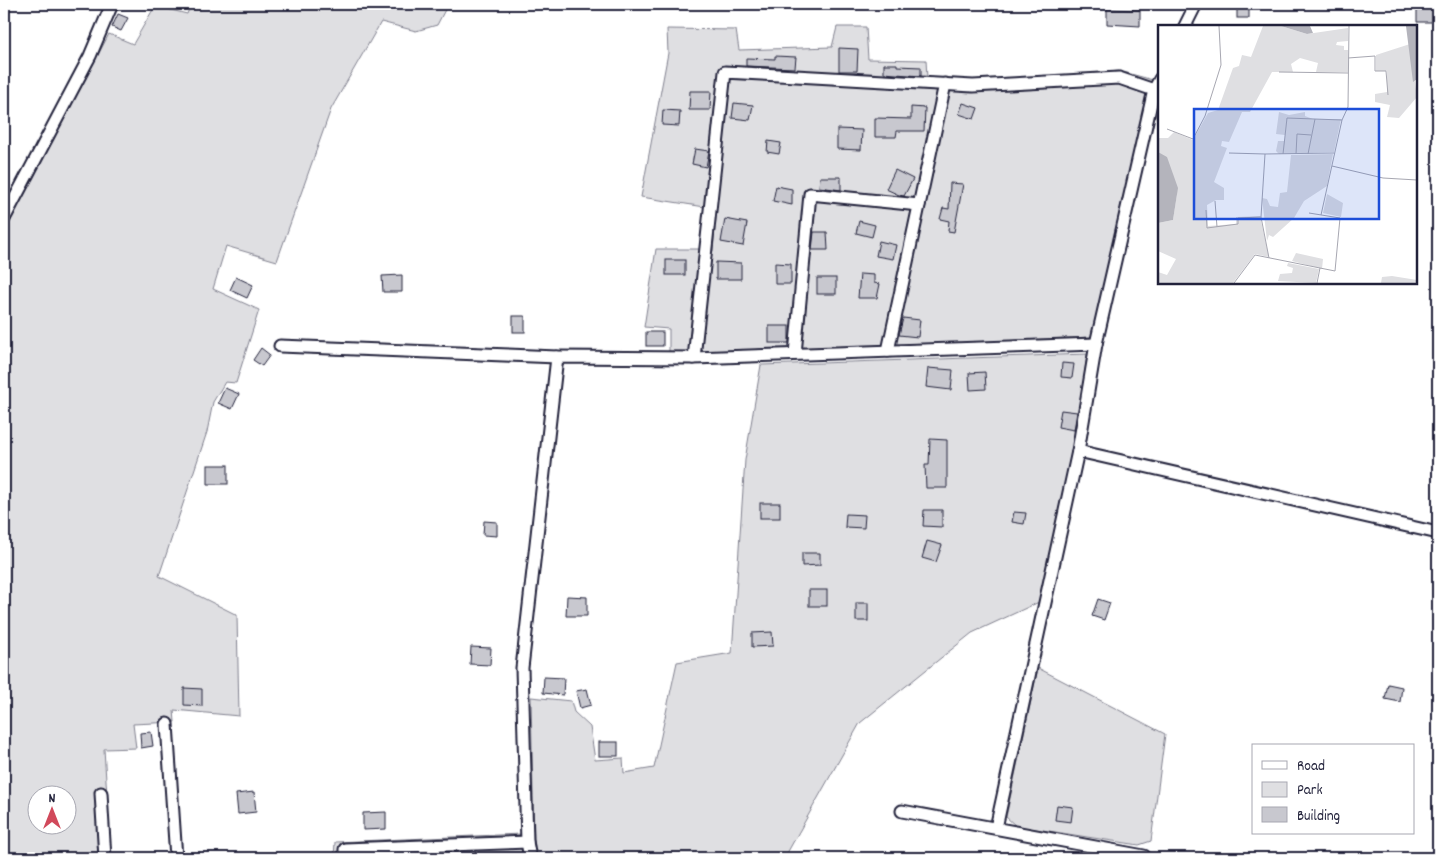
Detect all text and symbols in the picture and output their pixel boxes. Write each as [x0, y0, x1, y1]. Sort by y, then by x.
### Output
inset map [1158, 25, 1417, 284]
legend [1252, 744, 1414, 834]
text: Road [1297, 756, 1325, 778]
text: Park [1297, 780, 1323, 802]
north arrow [28, 784, 78, 834]
text: N [49, 789, 56, 809]
text: Building [1297, 806, 1340, 828]

